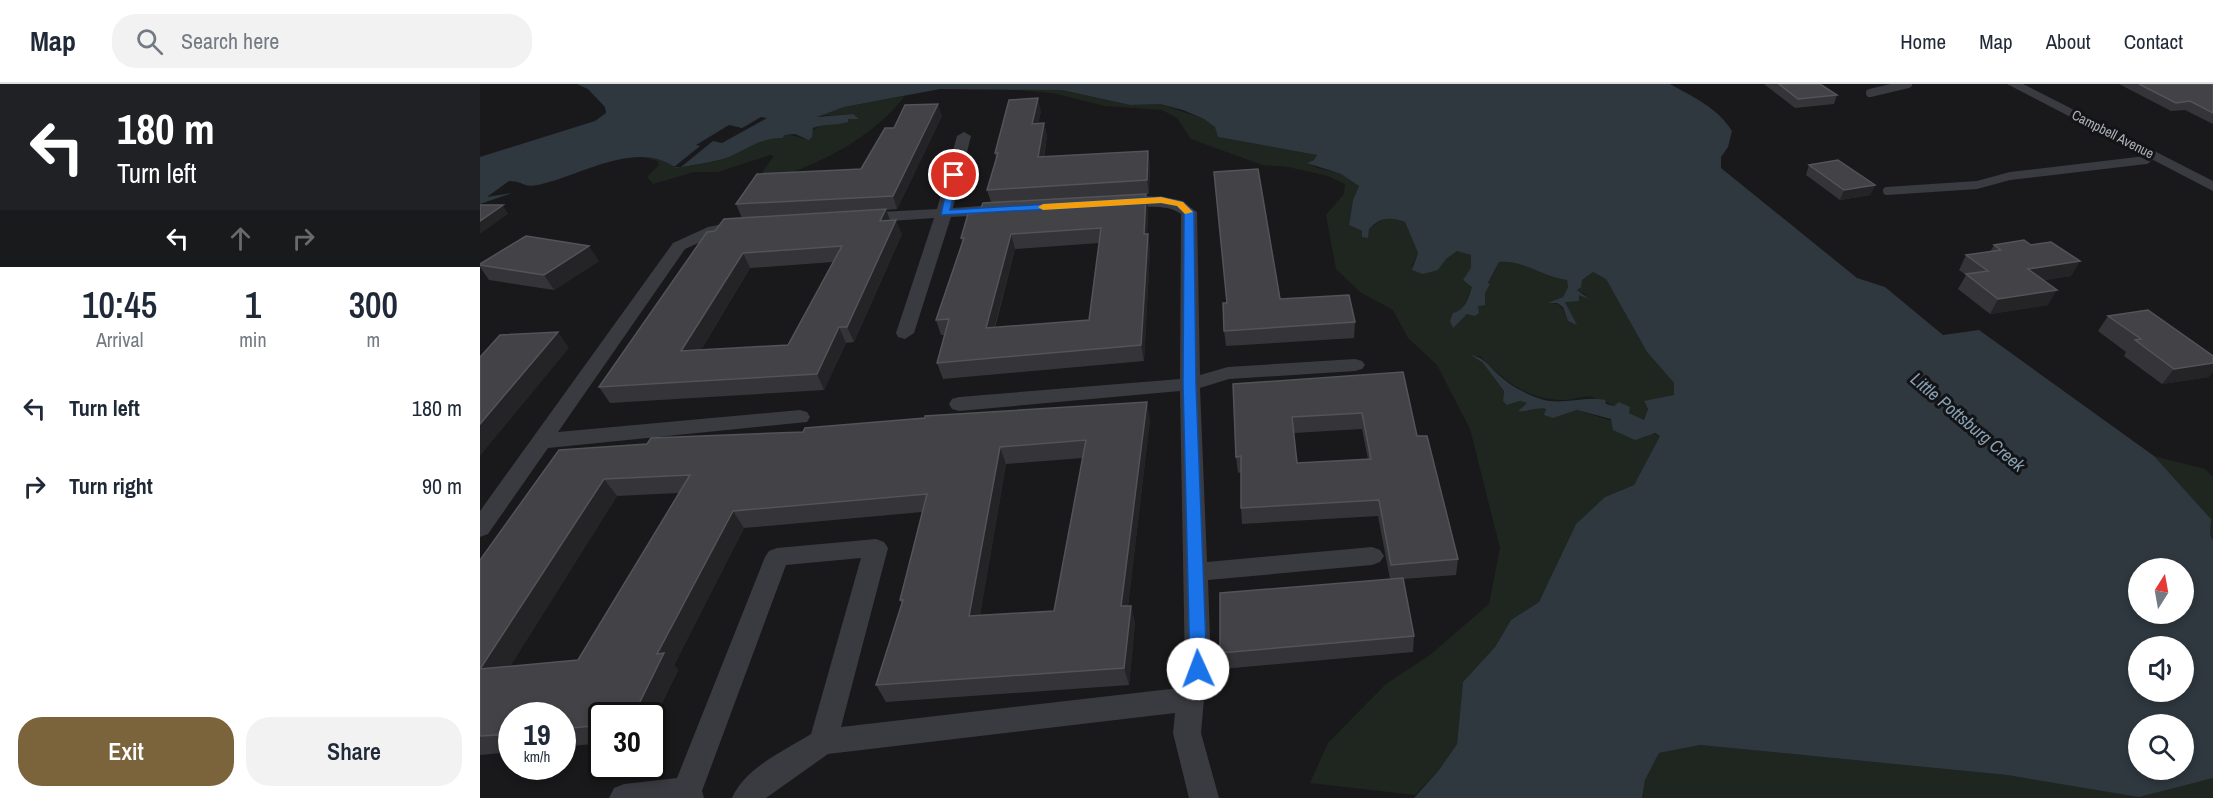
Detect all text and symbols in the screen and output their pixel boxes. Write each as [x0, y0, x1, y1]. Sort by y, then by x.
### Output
search box [112, 14, 532, 68]
text: Map [30, 22, 76, 60]
icon: search [133, 25, 166, 58]
text: Search here [181, 26, 279, 56]
text: Home [1900, 27, 1946, 56]
text: Map [1979, 27, 2013, 56]
text: About [2046, 27, 2091, 56]
text: Contact [2124, 27, 2183, 56]
text: 180 m [117, 101, 215, 157]
street label: Campbell Avenue [2069, 106, 2157, 162]
icon: left [18, 108, 96, 186]
pin [928, 149, 979, 200]
text: Turn left [117, 155, 196, 191]
icon: arrive [937, 158, 970, 191]
icon: left [161, 222, 194, 255]
icon: ahead [224, 222, 257, 255]
icon: right [287, 222, 320, 255]
text: 10:45 [82, 281, 157, 329]
text: 1 [245, 281, 261, 329]
text: 300 [349, 281, 398, 329]
text: Arrival [96, 326, 143, 353]
text: min [239, 326, 267, 353]
text: m [366, 326, 380, 353]
water label: Little Pottsburg Creek [1905, 367, 2031, 478]
icon: left [18, 392, 51, 425]
text: Turn left [69, 393, 140, 423]
text: 180 m [412, 393, 462, 423]
icon: right [18, 470, 51, 503]
text: Turn right [69, 471, 153, 501]
text: 90 m [422, 471, 462, 501]
north arrow [2128, 558, 2194, 624]
map controls [2128, 558, 2194, 780]
button: sound [2128, 636, 2194, 702]
position arrow [1166, 637, 1230, 701]
speed limit sign: 30 [588, 702, 666, 780]
text: 19 [523, 714, 551, 754]
button: search [2128, 714, 2194, 780]
button: Exit [18, 717, 234, 786]
button: Share [246, 717, 462, 786]
text: km/h [524, 746, 550, 767]

